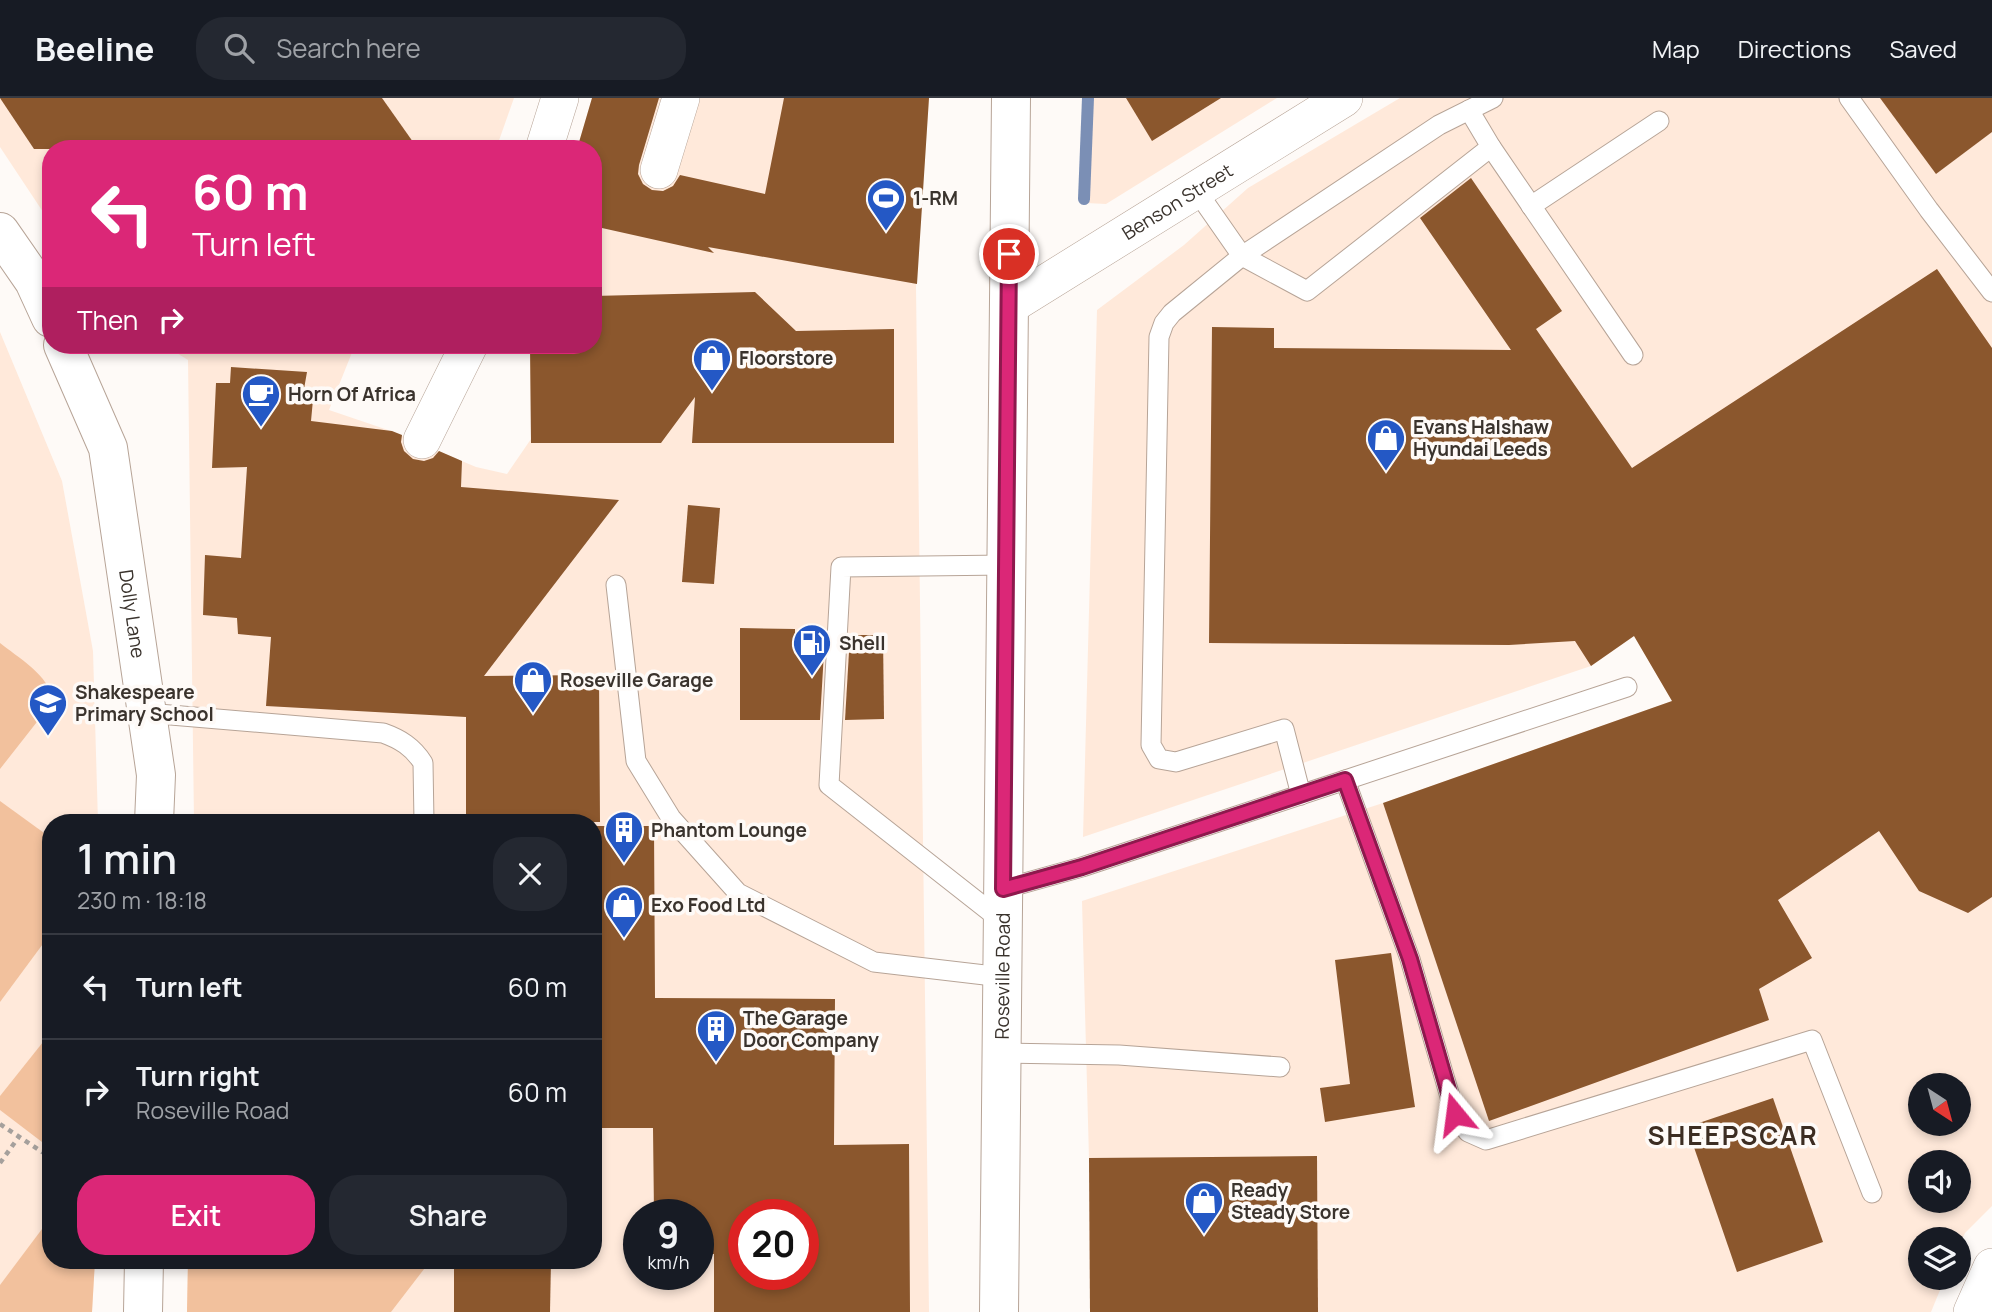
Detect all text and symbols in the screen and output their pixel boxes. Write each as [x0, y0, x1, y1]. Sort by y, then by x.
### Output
search box [196, 17, 686, 80]
text: Beeline [35, 26, 154, 71]
icon: search [220, 29, 258, 67]
text: Search here [276, 30, 421, 66]
text: Map [1652, 32, 1700, 65]
text: Directions [1738, 32, 1851, 65]
text: Saved [1889, 32, 1957, 65]
street label: Benson Street [1117, 157, 1238, 246]
text: 60 m [192, 158, 309, 225]
icon: left [77, 168, 168, 259]
sports icon: 1-RM [865, 177, 907, 232]
place label: 1-RM [913, 185, 958, 211]
text: Turn left [192, 222, 316, 266]
pin [979, 224, 1039, 284]
icon: arrive [990, 235, 1028, 273]
icon: right [152, 301, 190, 339]
text: Then [77, 302, 138, 338]
shop icon: Floorstore [691, 337, 733, 392]
place label: Floorstore [739, 345, 834, 371]
cafe icon: Horn Of Africa [240, 373, 282, 428]
place label: Horn Of Africa [288, 381, 416, 407]
place label: Evans Halshaw Hyundai Leeds [1413, 414, 1549, 462]
shop icon: Evans Halshaw Hyundai Leeds [1365, 417, 1407, 472]
street label: Dolly Lane [113, 568, 152, 660]
fuel station icon: Shell [791, 622, 833, 677]
place label: Shell [839, 630, 885, 656]
shop icon: Roseville Garage [512, 659, 554, 714]
place label: Roseville Garage [560, 667, 713, 693]
place label: Shakespeare Primary School [75, 679, 214, 727]
school or university icon: Shakespeare Primary School [27, 682, 69, 737]
building icon: Phantom Lounge [603, 809, 645, 864]
place label: Phantom Lounge [651, 817, 807, 843]
text: 1 min [77, 829, 177, 887]
button: close [493, 837, 567, 911]
text: 230 m · 18:18 [77, 884, 207, 916]
shop icon: Exo Food Ltd [603, 884, 645, 939]
place label: Exo Food Ltd [651, 892, 766, 918]
street label: Roseville Road [989, 912, 1016, 1040]
icon: left [77, 968, 115, 1006]
text: Turn left [136, 969, 243, 1005]
text: 60 m [508, 969, 567, 1005]
place label: The Garage Door Company [743, 1005, 879, 1053]
building icon: The Garage Door Company [695, 1008, 737, 1063]
text: Turn right [136, 1058, 260, 1094]
icon: right [77, 1073, 115, 1111]
north arrow [1908, 1073, 1970, 1136]
map controls [1908, 1073, 1971, 1290]
text: 60 m [508, 1074, 567, 1110]
position arrow [1418, 1077, 1492, 1151]
text: Roseville Road [136, 1094, 289, 1126]
district label: SHEEPSCAR [1647, 1117, 1819, 1153]
button: sound [1908, 1150, 1971, 1213]
button: Exit [77, 1175, 315, 1255]
button: Share [329, 1175, 567, 1255]
place label: Ready Steady Store [1231, 1177, 1350, 1225]
shop icon: Ready Steady Store [1183, 1180, 1225, 1235]
speed limit sign: 20 [728, 1199, 819, 1290]
text: 9 [658, 1211, 679, 1259]
button: layers [1908, 1227, 1971, 1290]
text: km/h [648, 1250, 689, 1274]

